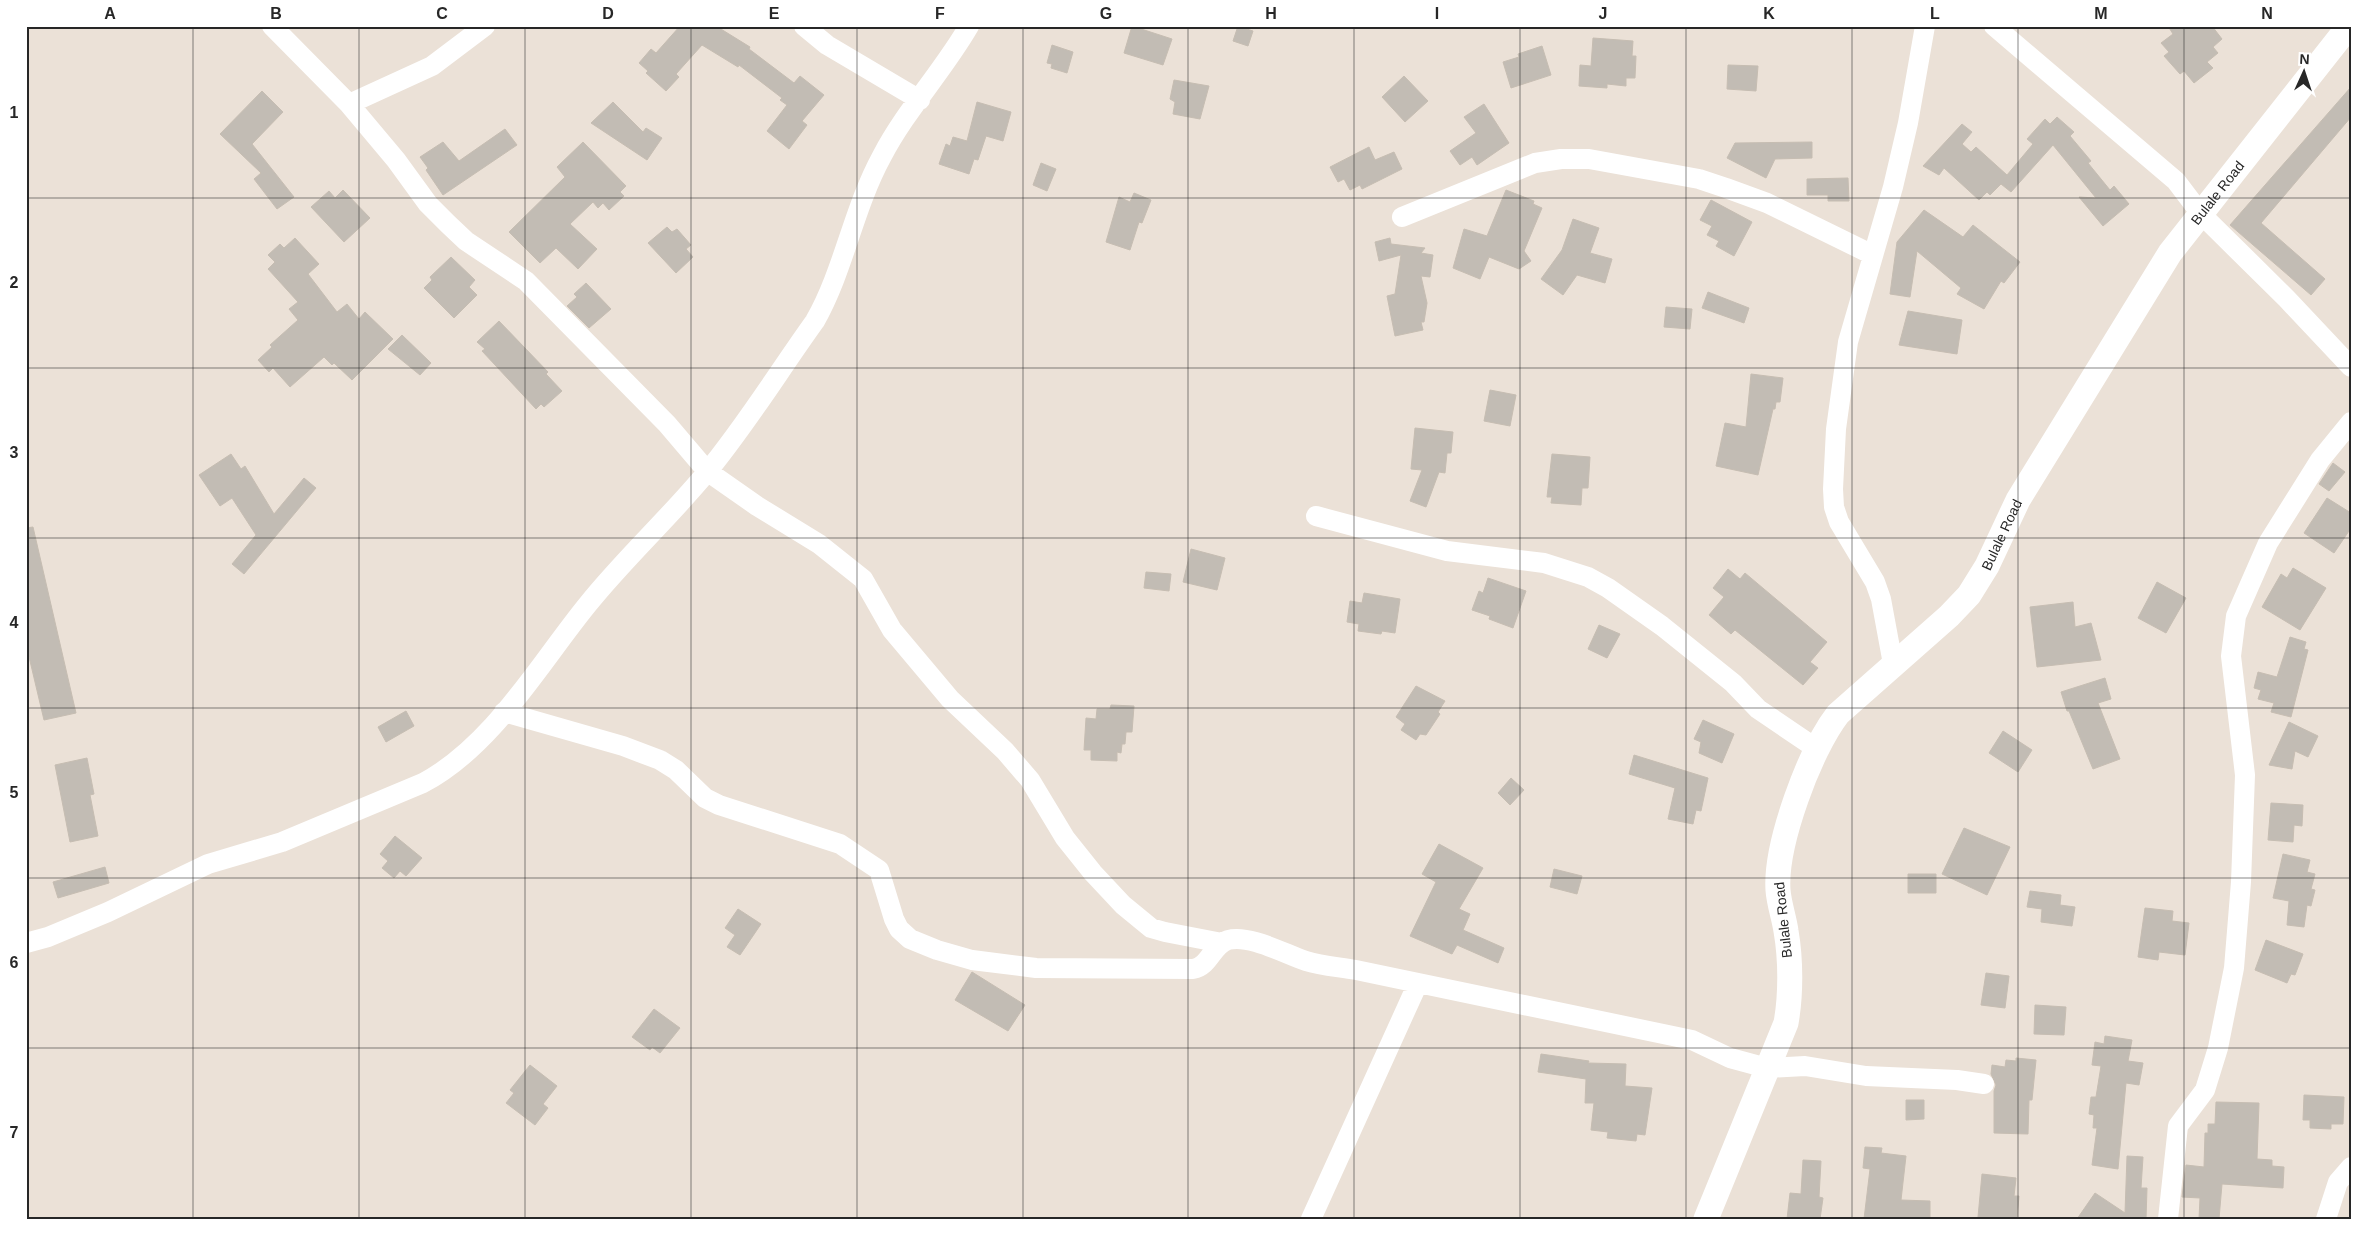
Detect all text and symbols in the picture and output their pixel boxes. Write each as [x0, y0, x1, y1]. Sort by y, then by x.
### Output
text: A [104, 5, 116, 22]
text: B [270, 5, 282, 22]
text: C [436, 5, 448, 22]
text: D [602, 5, 614, 22]
text: E [769, 5, 780, 22]
text: F [935, 5, 945, 22]
text: G [1100, 5, 1112, 22]
text: H [1265, 5, 1277, 22]
text: I [1435, 5, 1439, 22]
text: J [1599, 5, 1607, 22]
text: K [1763, 5, 1775, 22]
text: L [1930, 5, 1940, 22]
text: M [2094, 5, 2108, 22]
text: N [2261, 5, 2273, 22]
north arrow [2280, 48, 2330, 98]
text: N [2299, 51, 2310, 67]
text: 1 [10, 104, 19, 121]
street label: Bulale Road [2188, 158, 2247, 228]
text: 2 [10, 274, 19, 291]
text: 3 [10, 444, 19, 461]
street label: Bulale Road [1978, 497, 2025, 573]
text: 4 [10, 614, 19, 631]
text: 5 [10, 784, 19, 801]
street label: Bulale Road [1771, 881, 1795, 959]
text: 6 [10, 954, 19, 971]
text: 7 [10, 1124, 19, 1141]

